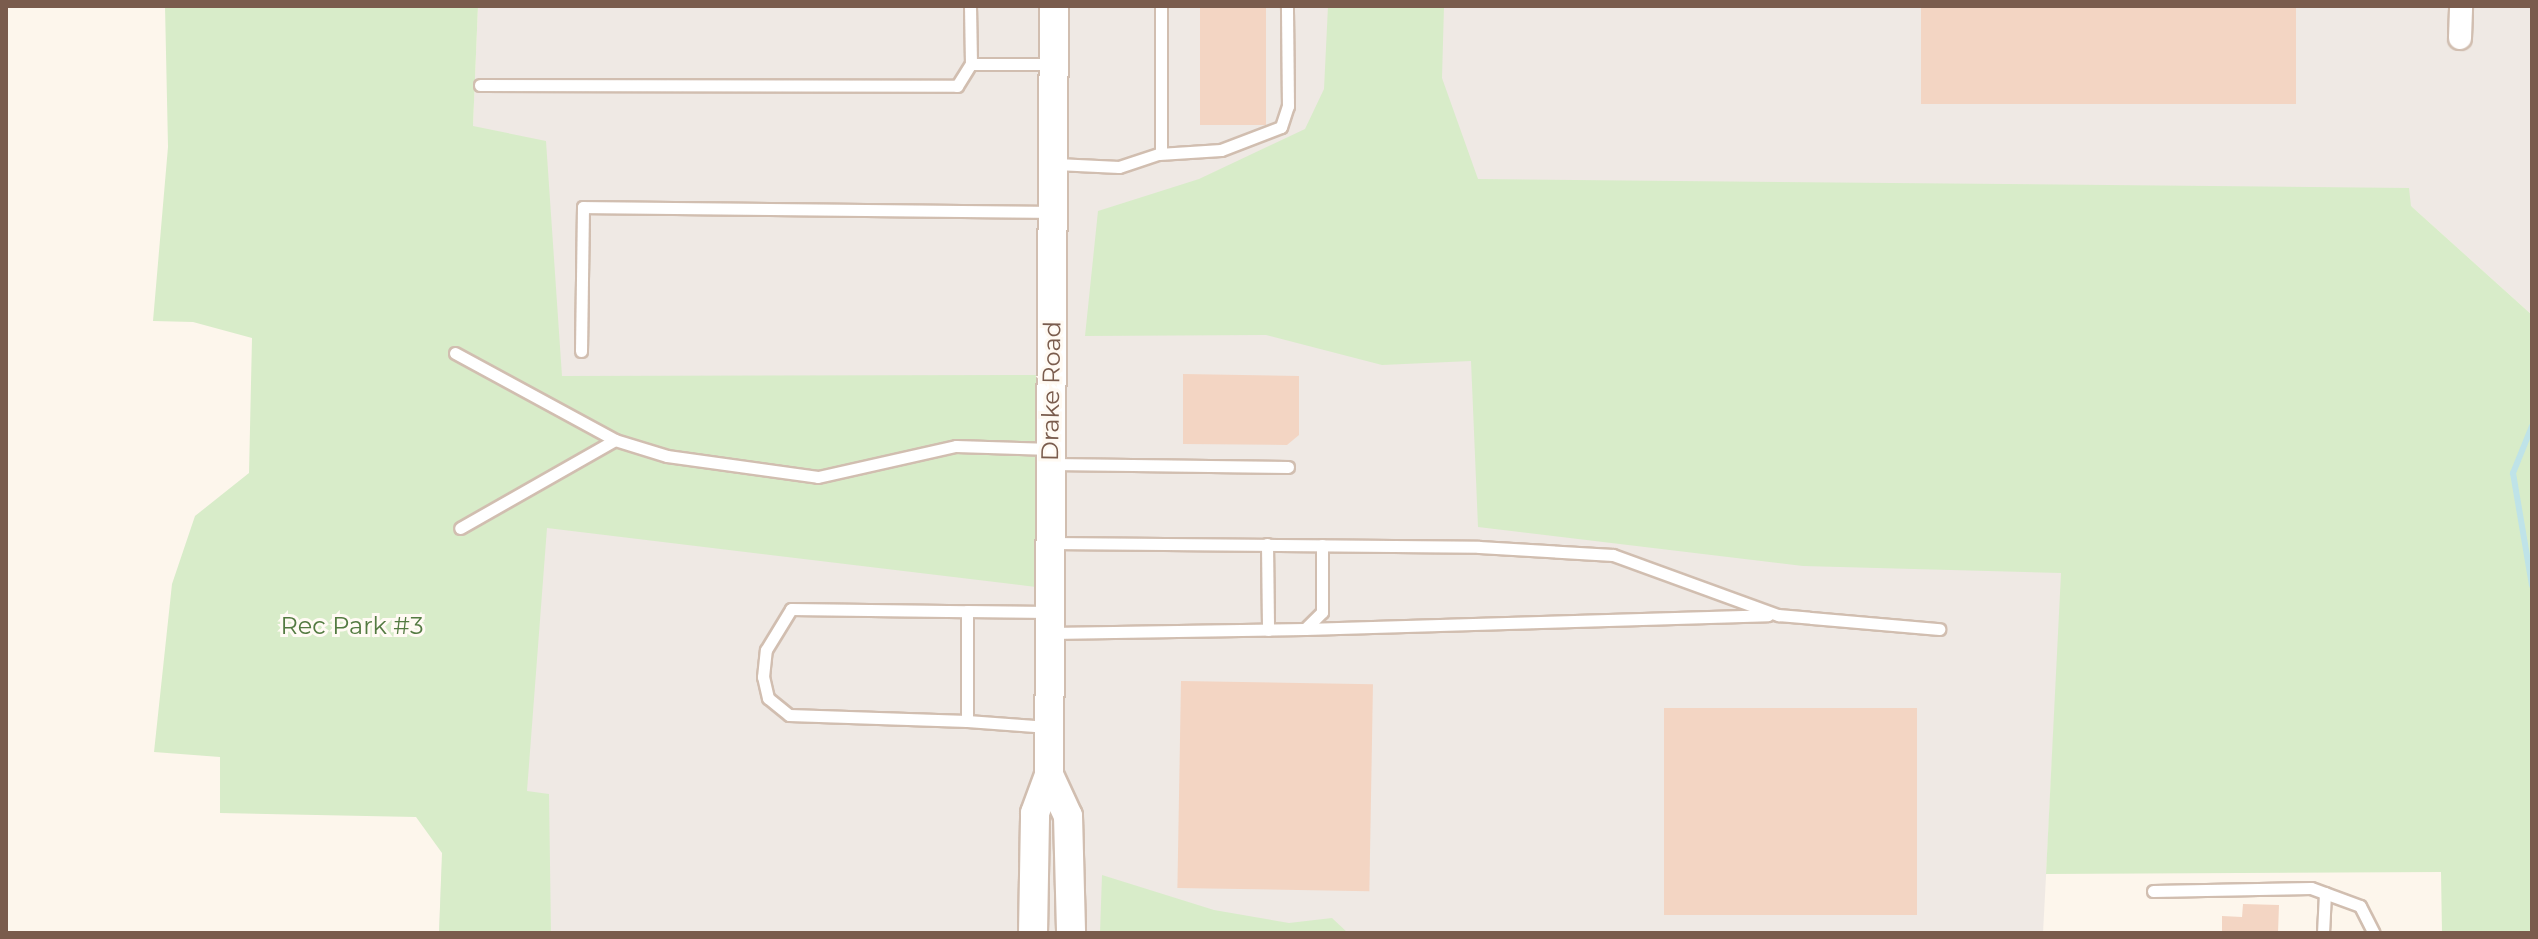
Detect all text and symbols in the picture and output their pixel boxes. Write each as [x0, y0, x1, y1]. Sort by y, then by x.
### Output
street label: Drake Road [1035, 321, 1067, 461]
park label: Rec Park #3 [281, 612, 423, 640]

